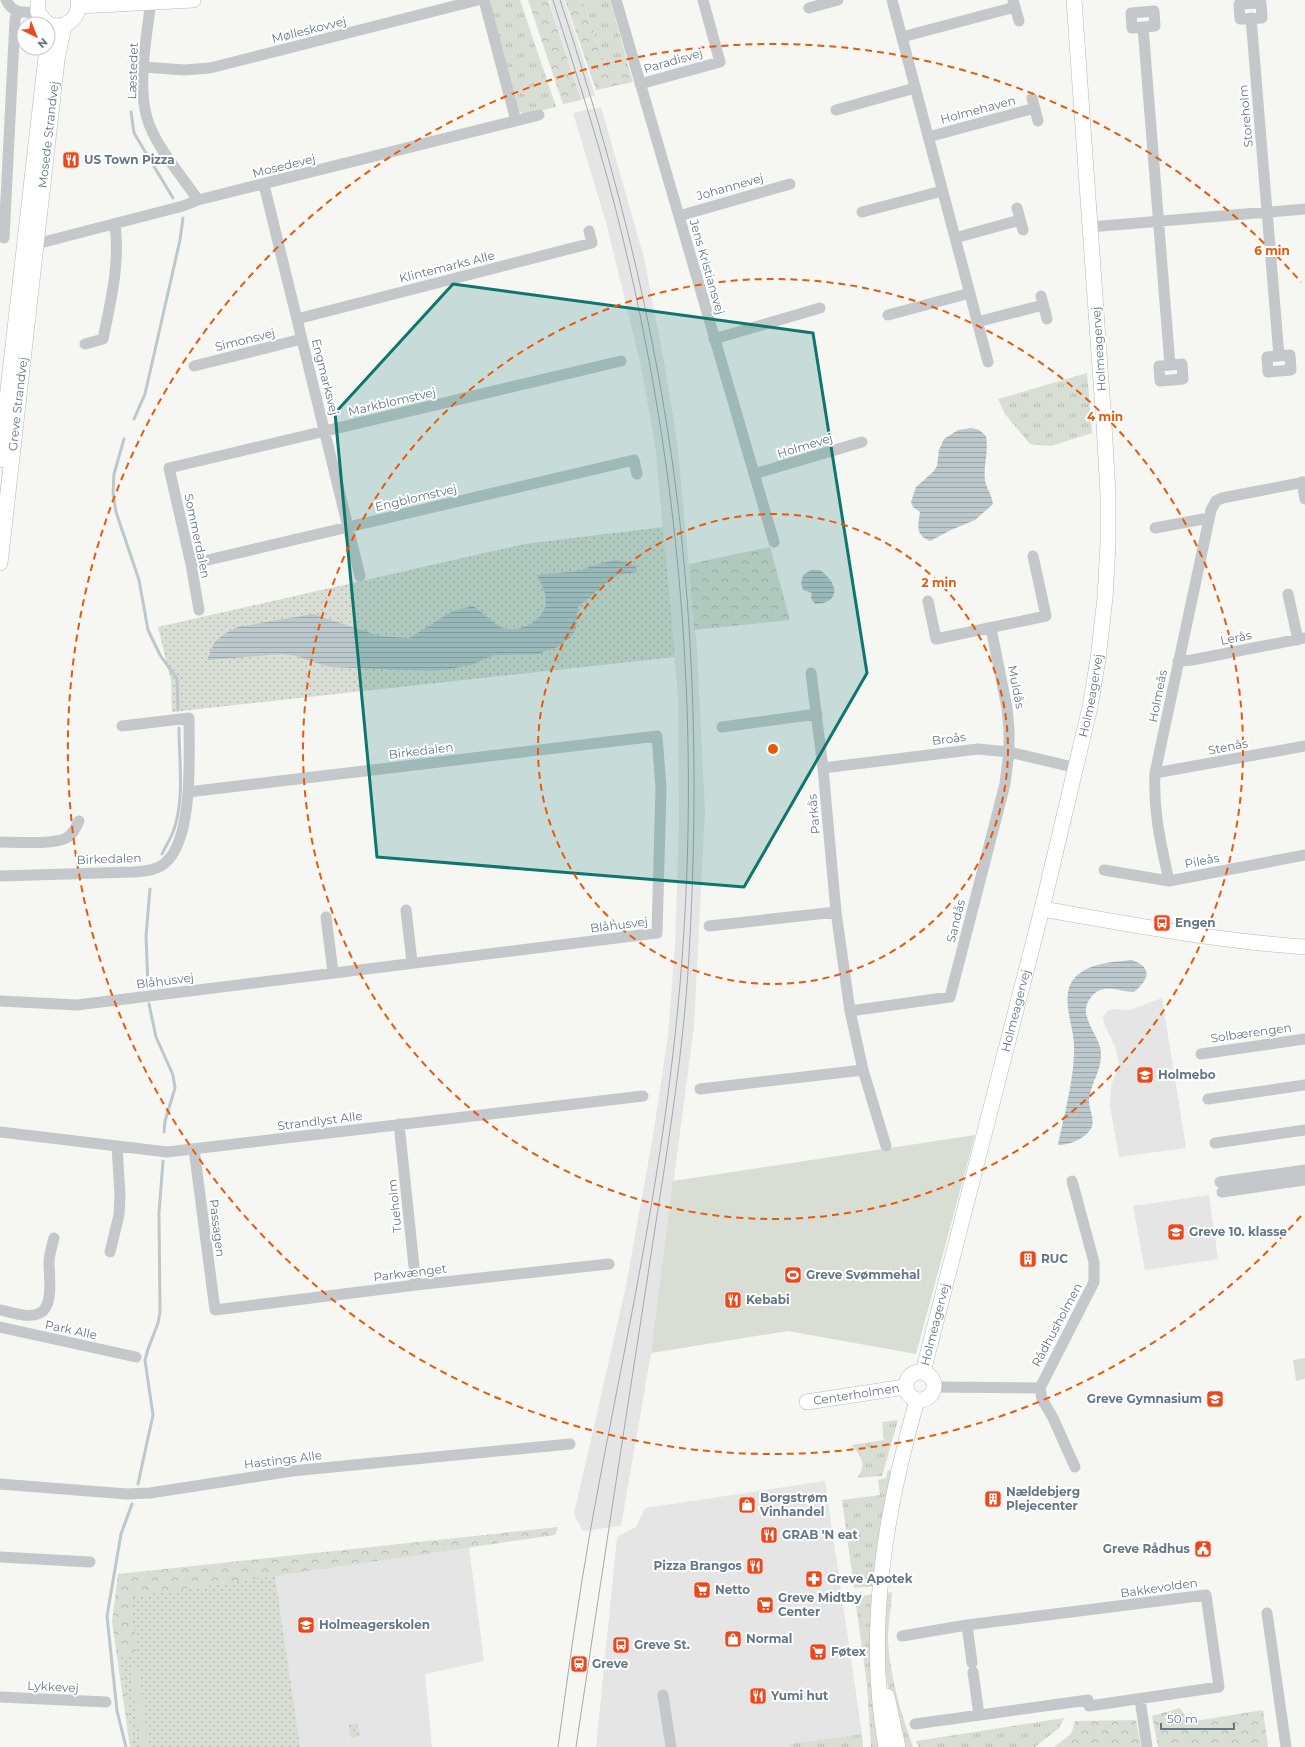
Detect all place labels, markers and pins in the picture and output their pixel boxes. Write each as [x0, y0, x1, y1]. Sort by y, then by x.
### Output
restaurant icon: US Town Pizza [61, 150, 81, 170]
place label: US Town Pizza [84, 152, 175, 167]
centre of rings [766, 742, 780, 756]
bus stop icon: Engen [1152, 913, 1172, 933]
place label: Engen [1175, 915, 1216, 930]
school or university icon: Holmebo [1135, 1065, 1155, 1085]
place label: Holmebo [1158, 1067, 1216, 1082]
school or university icon: Greve 10. klasse [1166, 1222, 1186, 1242]
place label: Greve 10. klasse [1189, 1224, 1288, 1239]
building icon: RUC [1018, 1249, 1038, 1269]
place label: RUC [1041, 1251, 1068, 1266]
sports icon: Greve Svømmehal [783, 1265, 803, 1285]
place label: Greve Svømmehal [806, 1267, 920, 1282]
restaurant icon: Kebabi [723, 1290, 743, 1310]
place label: Kebabi [746, 1292, 790, 1307]
school or university icon: Greve Gymnasium [1205, 1389, 1225, 1409]
place label: Greve Gymnasium [1087, 1391, 1202, 1406]
place label: Nældebjerg Plejecenter [1006, 1484, 1080, 1513]
building icon: Nældebjerg Plejecenter [983, 1489, 1003, 1509]
place label: Borgstrøm Vinhandel [759, 1490, 828, 1519]
shop icon: Borgstrøm Vinhandel [737, 1495, 757, 1515]
restaurant icon: GRAB 'N eat [759, 1525, 779, 1545]
place label: GRAB 'N eat [782, 1527, 858, 1542]
public building icon: Greve Rådhus [1193, 1539, 1213, 1559]
place label: Greve Rådhus [1103, 1541, 1191, 1556]
restaurant icon: Pizza Brangos [745, 1556, 765, 1576]
place label: Pizza Brangos [654, 1558, 743, 1573]
pharmacy icon: Greve Apotek [804, 1569, 824, 1589]
place label: Greve Apotek [827, 1571, 913, 1586]
supermarket icon: Netto [692, 1580, 712, 1600]
place label: Netto [715, 1582, 750, 1597]
place label: Greve Midtby Center [778, 1590, 862, 1619]
supermarket icon: Greve Midtby Center [755, 1595, 775, 1615]
school or university icon: Holmeagerskolen [296, 1615, 316, 1635]
place label: Holmeagerskolen [319, 1617, 430, 1632]
shop icon: Normal [723, 1629, 743, 1649]
place label: Normal [746, 1631, 792, 1646]
bus stop icon: Greve St. [611, 1635, 631, 1655]
place label: Greve St. [634, 1637, 690, 1652]
supermarket icon: Føtex [808, 1642, 828, 1662]
place label: Føtex [831, 1644, 867, 1659]
station icon: Greve [569, 1654, 589, 1674]
place label: Greve [592, 1656, 629, 1671]
restaurant icon: Yumi hut [748, 1686, 768, 1706]
place label: Yumi hut [770, 1688, 829, 1703]

